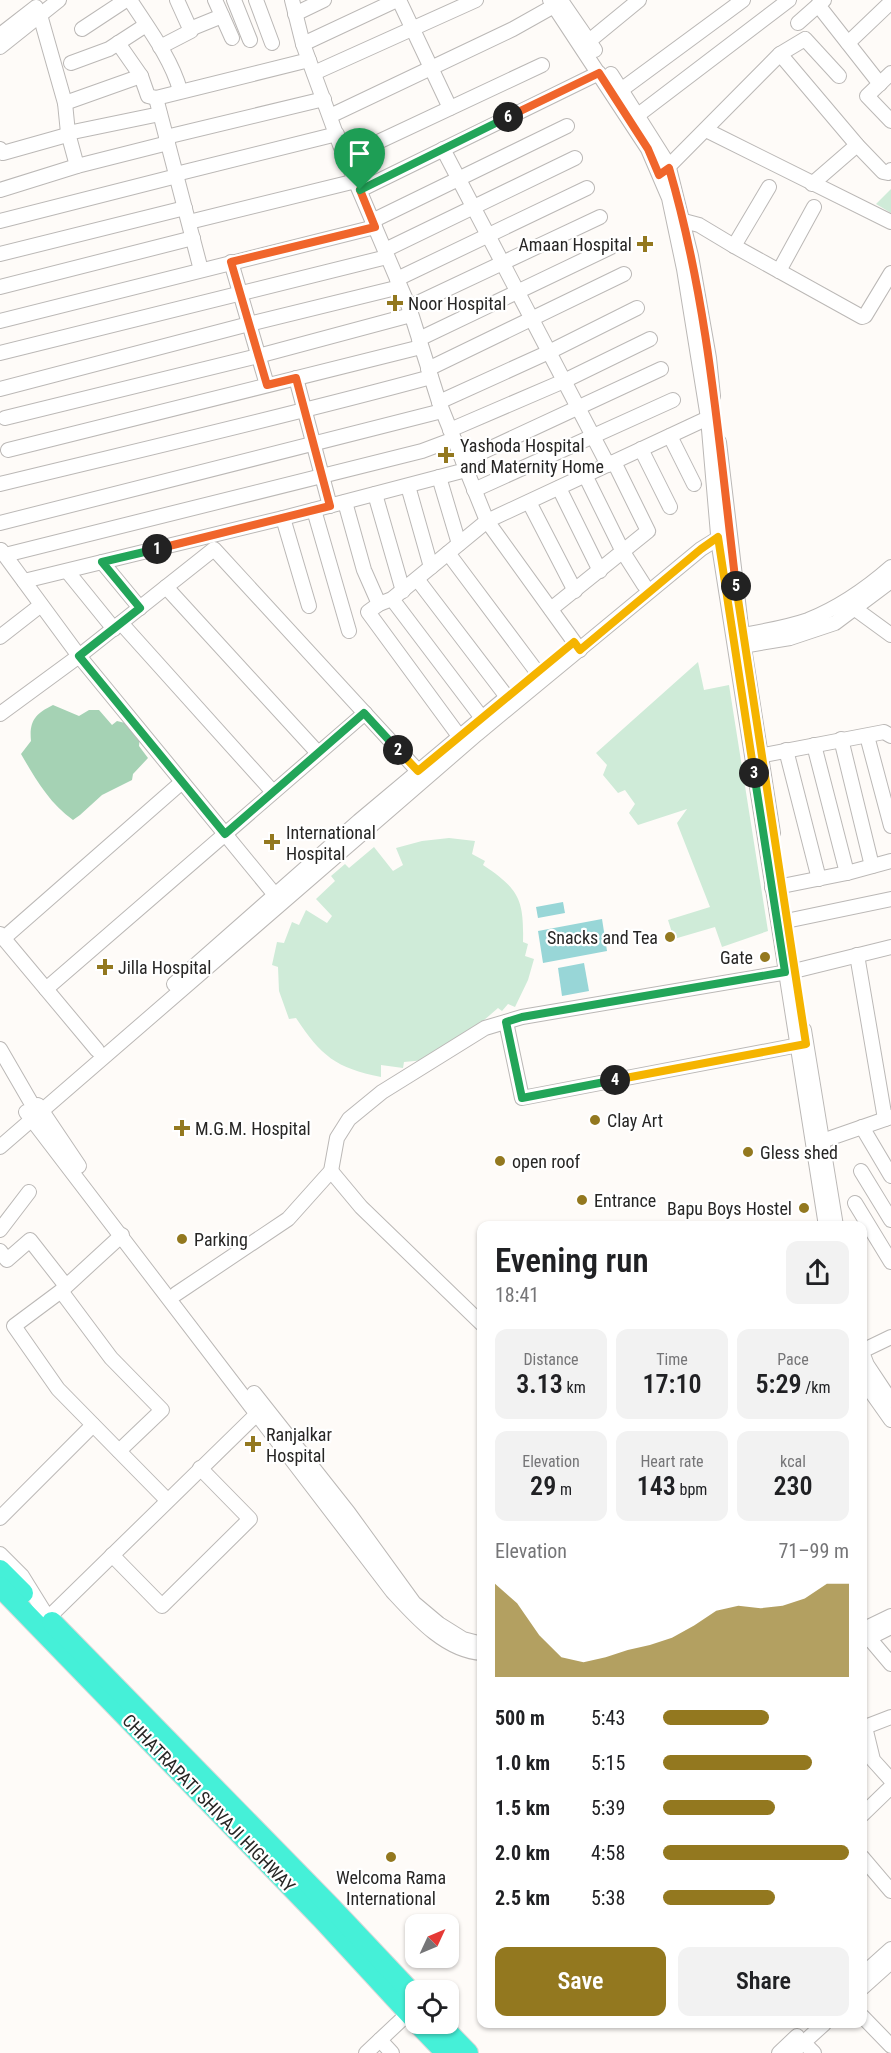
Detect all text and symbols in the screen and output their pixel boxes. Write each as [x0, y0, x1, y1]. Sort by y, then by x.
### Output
pin: 6 [493, 102, 523, 132]
text: 6 [504, 107, 512, 126]
pin [334, 128, 385, 190]
icon: arrive [343, 137, 376, 170]
place label: Amaan Hospital [518, 234, 632, 255]
marker: Amaan Hospital [636, 235, 654, 253]
place label: Noor Hospital [408, 293, 506, 314]
marker: Noor Hospital [386, 294, 404, 312]
place label: Yashoda Hospital and Maternity Home [460, 435, 604, 477]
marker: Yashoda Hospital and Maternity Home [437, 446, 455, 464]
pin: 1 [142, 534, 172, 564]
text: 1 [153, 539, 161, 558]
pin: 5 [721, 571, 751, 601]
text: 5 [732, 576, 740, 595]
pin: 2 [383, 735, 413, 765]
text: 2 [394, 740, 402, 759]
pin: 3 [739, 758, 769, 788]
text: 3 [750, 763, 758, 782]
place label: International Hospital [286, 822, 376, 864]
marker: International Hospital [263, 833, 281, 851]
place label: Snacks and Tea [547, 927, 658, 948]
marker: Snacks and Tea [663, 930, 677, 944]
place label: Gate [720, 947, 753, 968]
marker: Gate [758, 950, 772, 964]
place label: Jilla Hospital [118, 957, 211, 978]
marker: Jilla Hospital [96, 958, 114, 976]
pin: 4 [600, 1065, 630, 1095]
text: 4 [611, 1070, 619, 1089]
place label: Clay Art [607, 1110, 663, 1131]
marker: Clay Art [588, 1113, 602, 1127]
place label: M.G.M. Hospital [195, 1118, 311, 1139]
marker: M.G.M. Hospital [173, 1119, 191, 1137]
place label: Gless shed [760, 1142, 838, 1163]
marker: Gless shed [741, 1145, 755, 1159]
place label: open roof [512, 1151, 581, 1172]
marker: open roof [493, 1154, 507, 1168]
place label: Entrance [594, 1190, 656, 1211]
marker: Entrance [575, 1193, 589, 1207]
place label: Bapu Boys Hostel [667, 1198, 792, 1219]
marker: Bapu Boys Hostel [797, 1201, 811, 1215]
place label: Parking [194, 1229, 248, 1250]
marker: Parking [175, 1232, 189, 1246]
text: Evening run [495, 1241, 649, 1280]
button: share [786, 1241, 849, 1304]
text: 18:41 [495, 1283, 539, 1307]
text: Distance [523, 1350, 579, 1369]
text: Time [656, 1350, 688, 1369]
text: Pace [777, 1350, 809, 1369]
text: 3.13 [516, 1369, 563, 1399]
text: 17:10 [642, 1369, 702, 1399]
text: 5:29 [756, 1369, 802, 1399]
text: km [563, 1378, 586, 1397]
text: /km [802, 1378, 830, 1397]
place label: Ranjalkar Hospital [266, 1424, 332, 1466]
marker: Ranjalkar Hospital [244, 1435, 262, 1453]
text: Elevation [522, 1452, 580, 1471]
text: Heart rate [640, 1452, 704, 1471]
text: kcal [780, 1452, 806, 1471]
text: 29 [530, 1471, 556, 1501]
text: 143 [637, 1471, 676, 1501]
text: 230 [773, 1471, 813, 1501]
text: m [556, 1480, 572, 1499]
text: bpm [676, 1480, 707, 1499]
text: Elevation [495, 1539, 567, 1563]
text: 71–99 m [778, 1539, 849, 1563]
text: 500 m [495, 1706, 545, 1730]
text: 5:43 [591, 1706, 625, 1730]
street label: CHHATRAPATI SHIVAJI HIGHWAY [118, 1710, 300, 1897]
text: 1.0 km [495, 1751, 550, 1775]
text: 5:15 [591, 1751, 625, 1775]
text: 1.5 km [495, 1796, 550, 1820]
text: 5:39 [591, 1796, 625, 1820]
text: 2.0 km [495, 1841, 550, 1865]
text: 4:58 [591, 1841, 625, 1865]
marker: Welcoma Rama International [384, 1850, 398, 1864]
place label: Welcoma Rama International [336, 1867, 446, 1909]
text: 2.5 km [495, 1886, 550, 1910]
text: 5:38 [591, 1886, 625, 1910]
north arrow [405, 1914, 459, 1968]
map controls [405, 1914, 459, 2034]
button: Save [495, 1947, 666, 2016]
button: Share [678, 1947, 849, 2016]
button: locate [405, 1980, 459, 2034]

